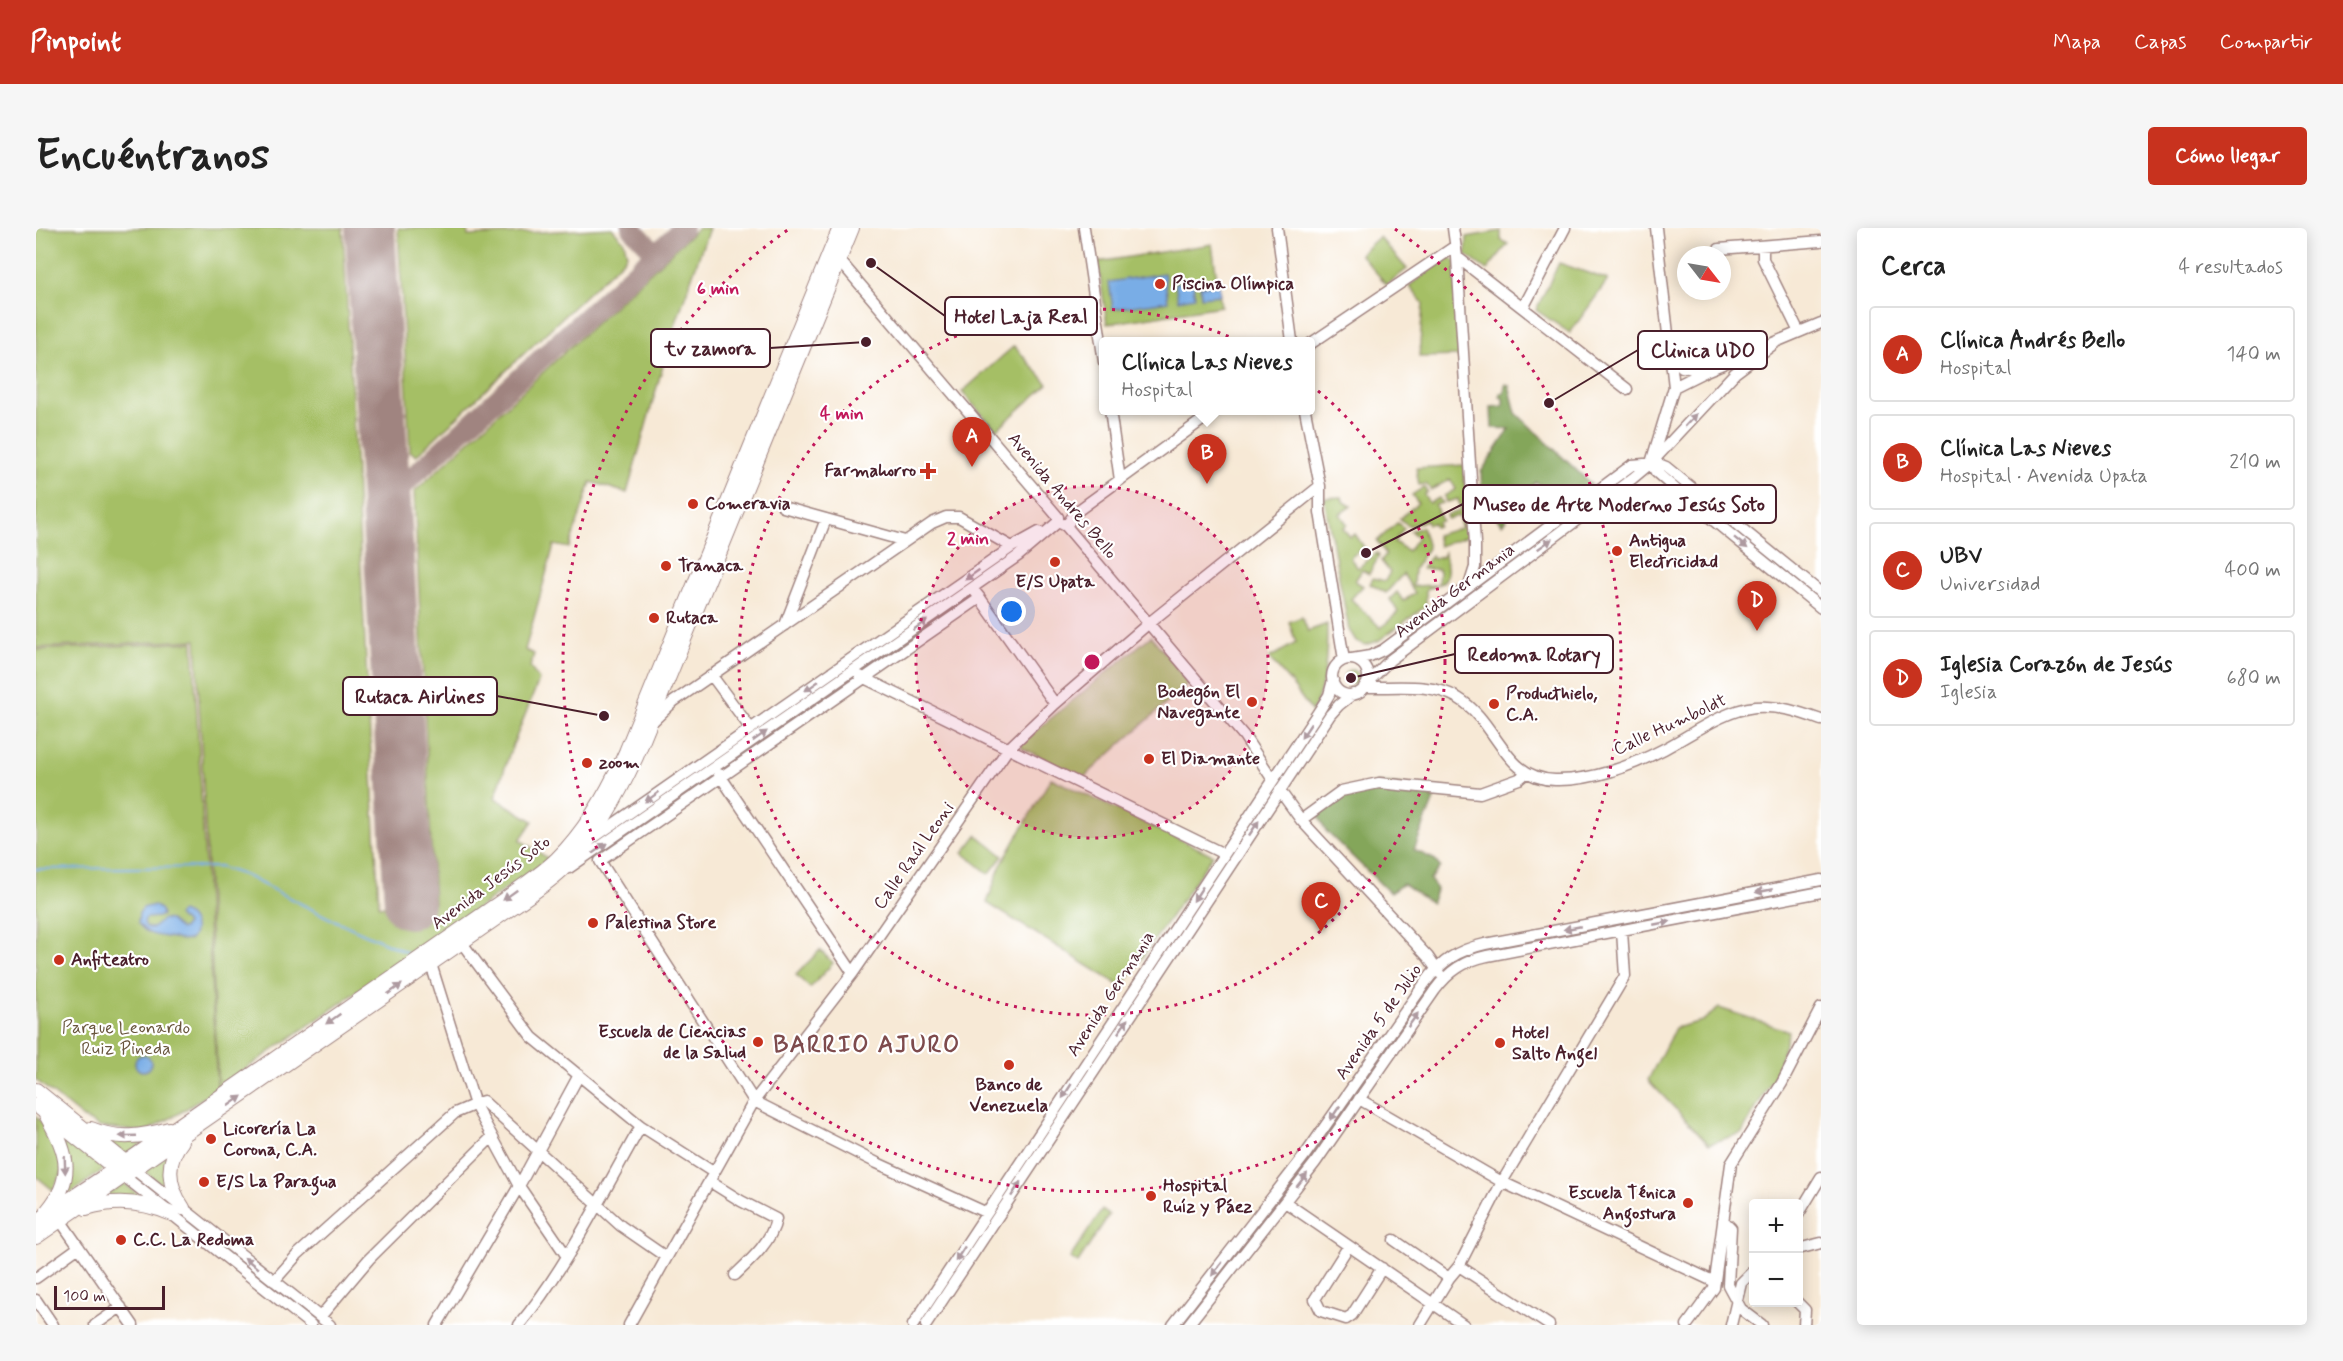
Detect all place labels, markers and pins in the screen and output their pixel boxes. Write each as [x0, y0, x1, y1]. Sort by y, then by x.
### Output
place label: Piscina Olímpica [1172, 272, 1294, 296]
marker: Piscina Olímpica [1153, 277, 1167, 291]
callout: Hotel Laja Real [945, 297, 1097, 335]
callout: tv zamora [651, 329, 770, 367]
callout: Clinica UDO [1638, 331, 1767, 369]
pin: A [952, 418, 992, 467]
pin: B [1188, 434, 1226, 484]
place label: Farmahorro [824, 459, 917, 483]
marker: Farmahorro [921, 464, 935, 478]
callout: Museo de Arte Moderno Jesús Soto [1463, 485, 1776, 523]
place label: Comeravia [705, 492, 791, 516]
marker: Comeravia [686, 497, 700, 511]
place label: Antigua Electricidad [1629, 529, 1718, 574]
marker: Antigua Electricidad [1610, 544, 1624, 558]
place label: Tranaca [678, 554, 744, 578]
marker: E/S Upata [1048, 555, 1062, 569]
marker: Tranaca [659, 559, 673, 573]
place label: E/S Upata [1015, 570, 1096, 594]
pin: D [1738, 582, 1776, 631]
place label: Rutaca [666, 606, 719, 630]
marker: Rutaca [647, 611, 661, 625]
callout: Redoma Rotary [1455, 635, 1613, 673]
centre of rings [1082, 652, 1102, 672]
callout: Rutaca Airlines [343, 677, 497, 715]
place label: Bodegón El Navegante [1157, 680, 1241, 727]
place label: Producthielo, C.A. [1506, 682, 1597, 727]
marker: Bodegón El Navegante [1245, 695, 1259, 709]
marker: Producthielo, C.A. [1487, 697, 1501, 711]
place label: El Diamante [1161, 747, 1260, 771]
place label: zoom [599, 751, 640, 775]
marker: El Diamante [1142, 752, 1156, 766]
marker: zoom [580, 756, 594, 770]
pin: C [1302, 882, 1340, 932]
place label: Palestina Store [605, 911, 716, 935]
marker: Palestina Store [586, 916, 600, 930]
place label: Anfiteatro [71, 948, 150, 972]
marker: Anfiteatro [52, 953, 66, 967]
place label: Escuela de Ciencias de la Salud [598, 1020, 746, 1065]
place label: Hotel Salto Angel [1512, 1021, 1597, 1068]
marker: Escuela de Ciencias de la Salud [751, 1035, 765, 1049]
marker: Hotel Salto Angel [1493, 1036, 1507, 1050]
marker: Banco de Venezuela [1002, 1058, 1016, 1072]
place label: Banco de Venezuela [970, 1073, 1049, 1118]
place label: Licorería La Corona, C.A. [223, 1117, 317, 1162]
marker: Licorería La Corona, C.A. [204, 1132, 218, 1146]
place label: E/S La Paragua [216, 1170, 337, 1196]
place label: Hospital Ruíz y Páez [1163, 1174, 1253, 1219]
marker: E/S La Paragua [197, 1175, 211, 1189]
place label: Escuela Ténica Angostura [1568, 1181, 1676, 1228]
marker: Hospital Ruíz y Páez [1144, 1189, 1158, 1203]
marker: Escuela Ténica Angostura [1681, 1196, 1695, 1210]
place label: C.C. La Redoma [133, 1228, 254, 1252]
marker: C.C. La Redoma [114, 1233, 128, 1247]

